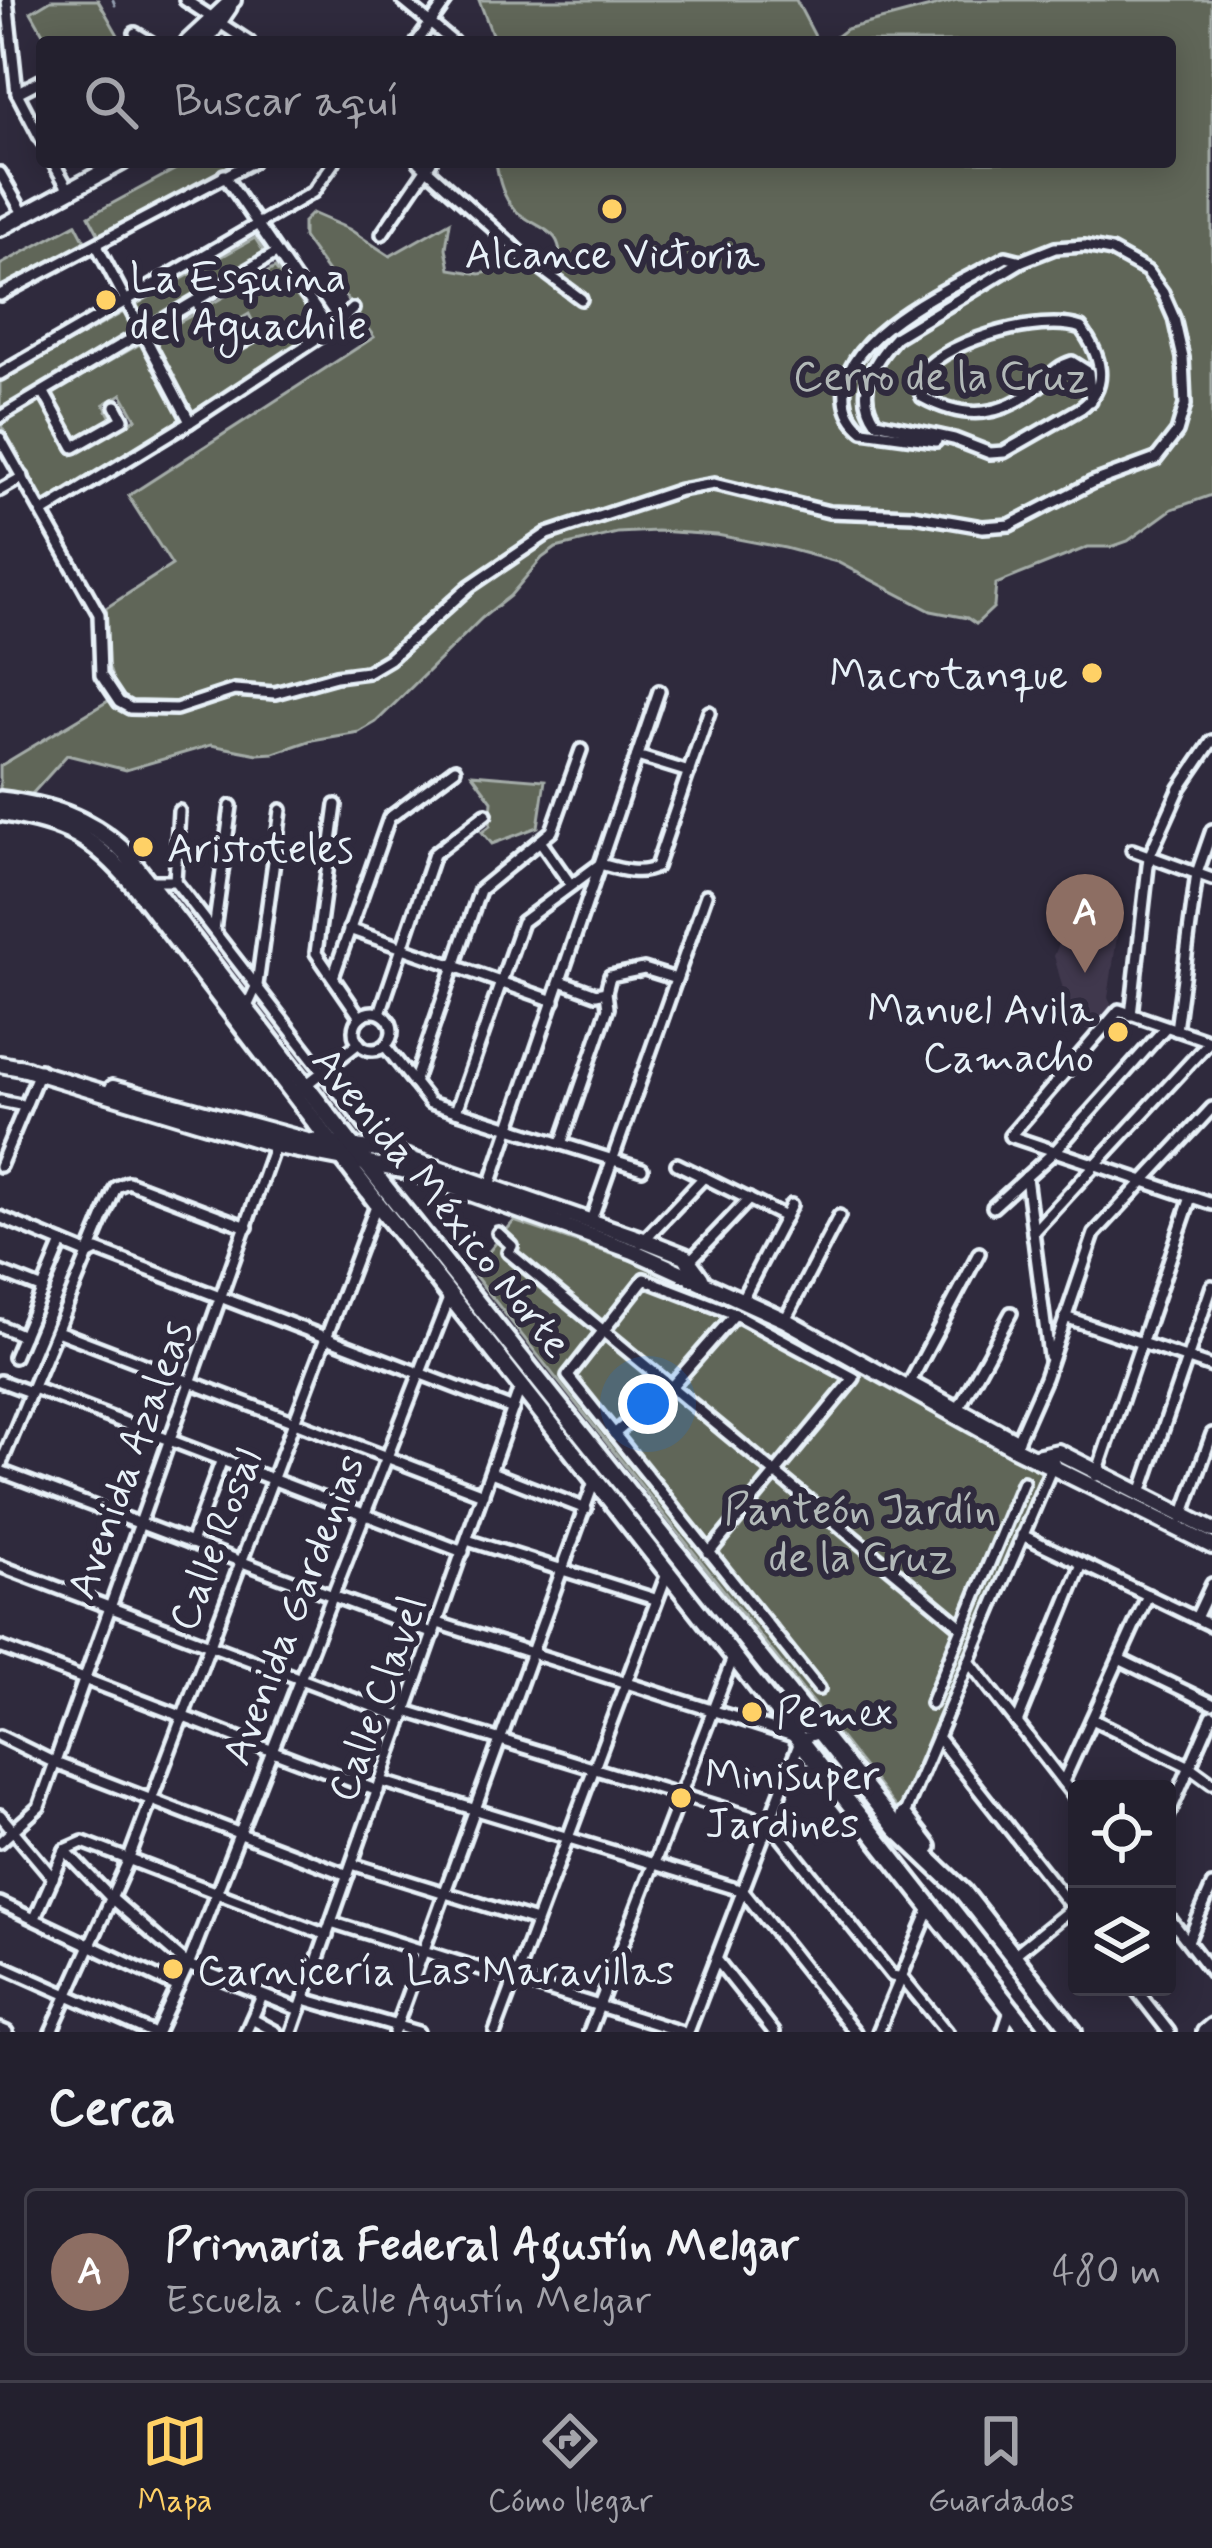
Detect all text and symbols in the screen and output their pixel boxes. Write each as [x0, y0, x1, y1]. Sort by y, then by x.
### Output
search box [36, 36, 1176, 168]
icon: search [78, 69, 144, 135]
text: Buscar aquí [174, 73, 400, 132]
marker: Alcance Victoria [599, 196, 625, 222]
place label: Alcance Victoria [465, 229, 760, 284]
place label: La Esquina del Aguachile [130, 252, 367, 358]
marker: La Esquina del Aguachile [93, 287, 119, 313]
park label: Cerro de la Cruz [793, 351, 1089, 406]
place label: Macrotanque [829, 649, 1068, 704]
marker: Macrotanque [1079, 660, 1105, 686]
place label: Aristoteles [167, 823, 354, 878]
marker: Aristoteles [130, 834, 156, 860]
pin: A [1046, 874, 1124, 973]
place label: Manuel Avila Camacho [867, 984, 1095, 1087]
marker: Manuel Avila Camacho [1105, 1019, 1131, 1045]
street label: Avenida México Norte [298, 1036, 583, 1370]
street label: Avenida Azaleas [55, 1313, 207, 1607]
your location [618, 1374, 678, 1434]
street label: Calle Rosal [157, 1441, 277, 1639]
street label: Avenida Gardenias [211, 1447, 380, 1774]
park label: Panteón Jardín de la Cruz [724, 1484, 996, 1587]
street label: Calle Clavel [317, 1588, 442, 1810]
place label: Pemex [776, 1688, 892, 1743]
marker: Pemex [739, 1699, 765, 1725]
place label: Minisuper Jardines [705, 1750, 880, 1853]
map controls [1068, 1780, 1176, 1996]
button: locate [1068, 1780, 1176, 1888]
marker: Minisuper Jardines [668, 1785, 694, 1811]
button: layers [1068, 1888, 1176, 1996]
place label: Carnicería Las Maravillas [197, 1945, 674, 2000]
marker: Carnicería Las Maravillas [160, 1956, 186, 1982]
text: Cerca [48, 2077, 176, 2143]
text: Primaria Federal Agustín Melgar [165, 2217, 799, 2276]
text: A [77, 2247, 103, 2298]
text: 480 m [1052, 2247, 1161, 2298]
text: Escuela · Calle Agustín Melgar [165, 2276, 651, 2327]
tab: Mapa [137, 2408, 213, 2524]
tab: Cómo llegar [488, 2408, 653, 2524]
tab: Guardados [928, 2408, 1075, 2524]

